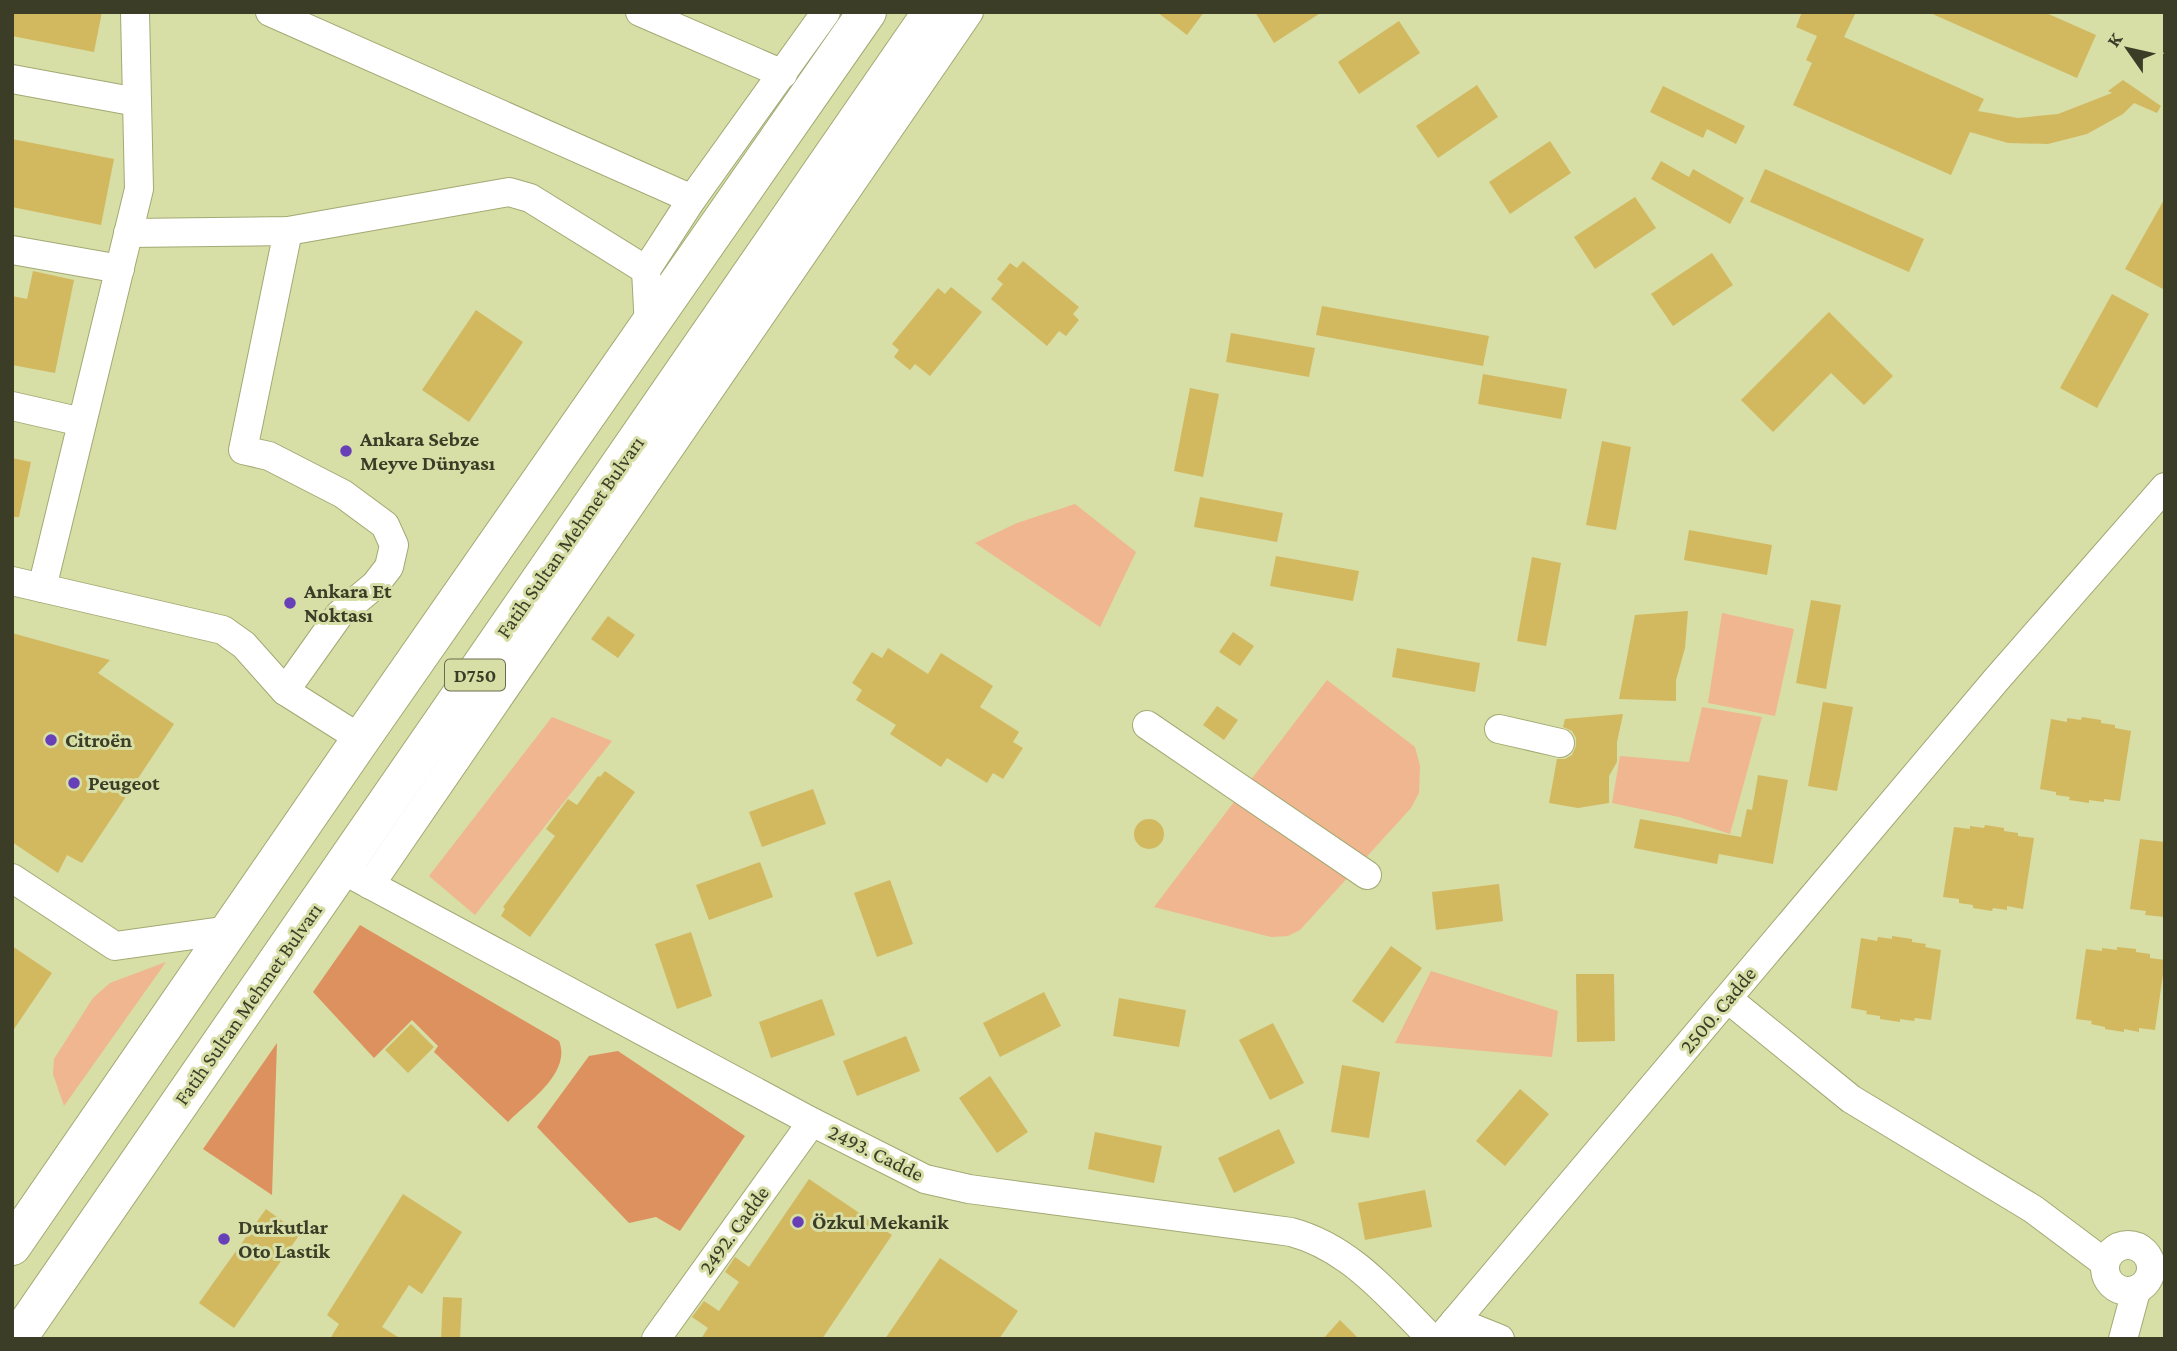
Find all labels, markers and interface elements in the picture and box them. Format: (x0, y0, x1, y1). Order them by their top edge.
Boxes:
north arrow (2093, 14, 2163, 84)
text: K (2102, 28, 2127, 51)
place label: Ankara Sebze Meyve Dünyası (359, 427, 495, 475)
street label: Fatih Sultan Mehmet Bulvarı (491, 431, 649, 643)
marker: Ankara Sebze Meyve Dünyası (338, 443, 354, 459)
place label: Ankara Et Noktası (303, 579, 392, 627)
marker: Ankara Et Noktası (282, 595, 298, 611)
road number: D750 (445, 660, 505, 690)
place label: Citroën (65, 728, 132, 752)
marker: Citroën (43, 732, 59, 748)
place label: Peugeot (88, 771, 160, 795)
marker: Peugeot (66, 775, 82, 791)
street label: Fatih Sultan Mehmet Bulvarı (169, 898, 327, 1110)
street label: 2500. Cadde (1675, 962, 1761, 1058)
street label: 2493. Cadde (825, 1120, 927, 1186)
street label: 2492. Cadde (694, 1181, 774, 1279)
place label: Özkul Mekanik (812, 1210, 949, 1234)
marker: Özkul Mekanik (790, 1214, 806, 1230)
place label: Durkutlar Oto Lastik (238, 1215, 331, 1263)
marker: Durkutlar Oto Lastik (216, 1231, 232, 1247)

